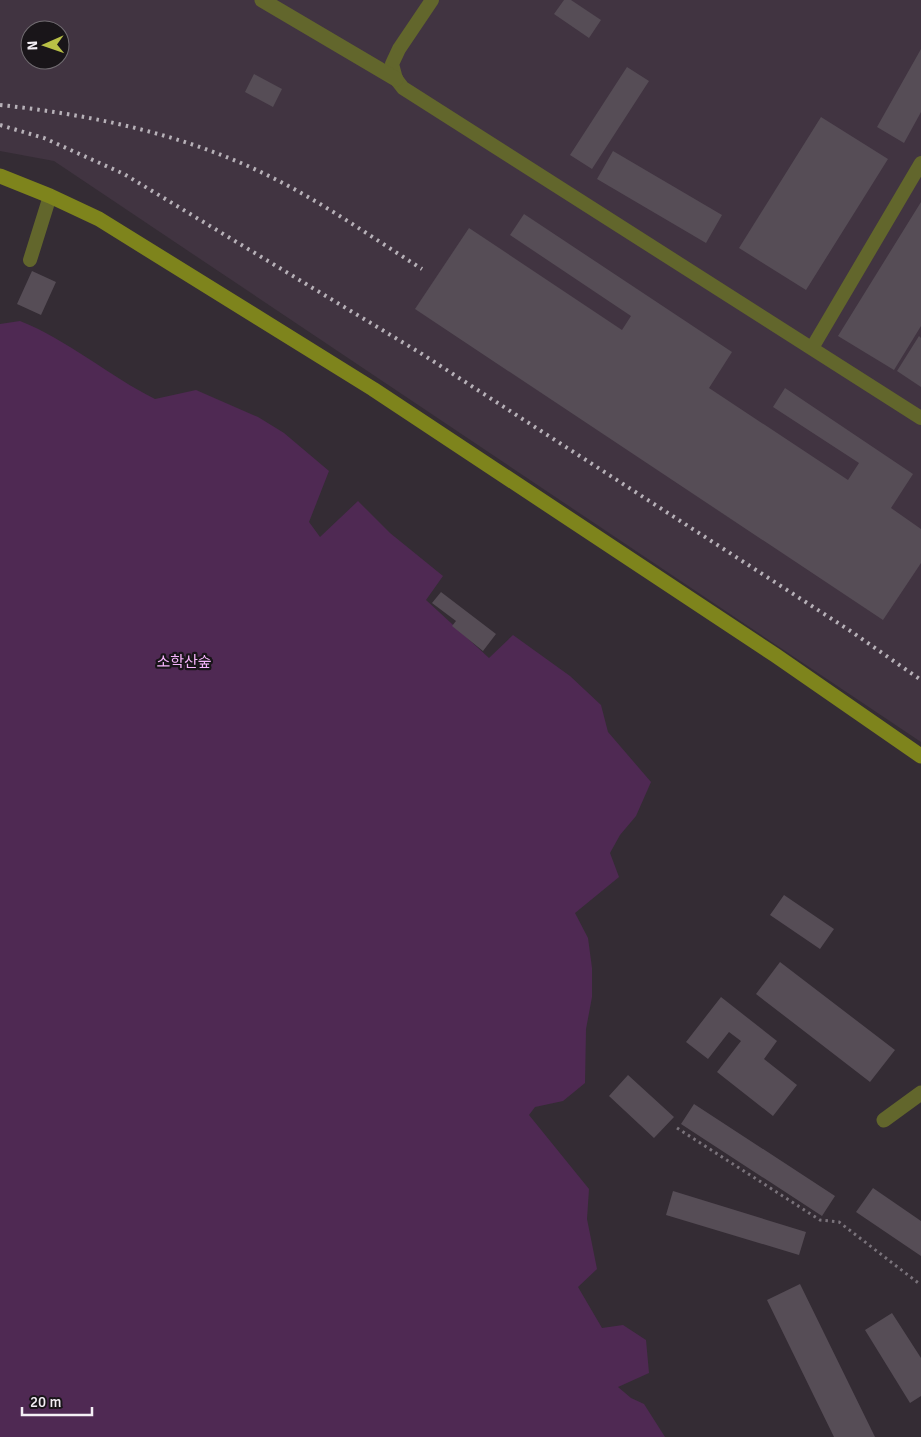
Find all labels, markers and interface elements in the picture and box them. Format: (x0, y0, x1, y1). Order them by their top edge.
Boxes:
north arrow (20, 20, 70, 70)
text: N (24, 40, 41, 51)
park label: 소학산숲 (156, 653, 212, 671)
scale bar (22, 1384, 92, 1416)
text: 20 m (30, 1393, 61, 1411)

